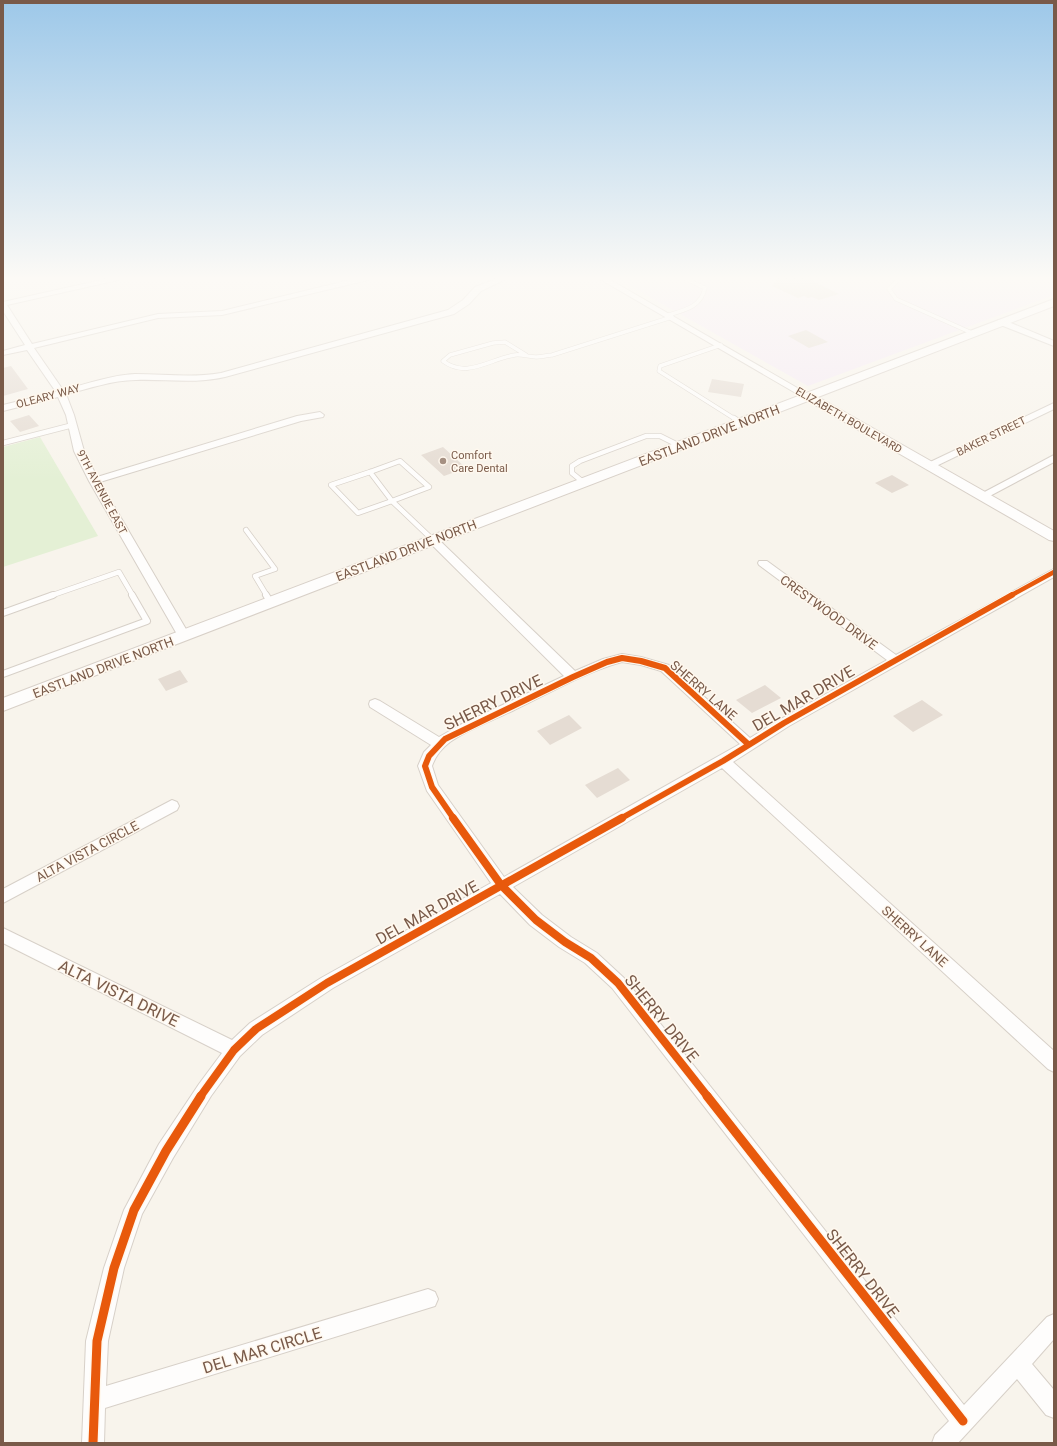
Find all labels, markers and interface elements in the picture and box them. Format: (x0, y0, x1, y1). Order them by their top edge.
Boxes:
street label: OLEARY WAY (15, 382, 82, 411)
street label: ELIZABETH BOULEVARD (793, 385, 904, 456)
street label: EASTLAND DRIVE NORTH (637, 402, 782, 469)
street label: BAKER STREET (954, 414, 1028, 459)
street label: 9TH AVENUE EAST (74, 448, 130, 537)
place label: Comfort Care Dental (451, 449, 508, 475)
marker: Comfort Care Dental (438, 456, 448, 466)
street label: EASTLAND DRIVE NORTH (334, 517, 479, 584)
street label: CRESTWOOD DRIVE (777, 572, 880, 653)
street label: EASTLAND DRIVE NORTH (31, 634, 176, 701)
street label: SHERRY LANE (667, 657, 740, 723)
street label: DEL MAR DRIVE (749, 662, 858, 735)
street label: SHERRY DRIVE (441, 670, 545, 734)
street label: ALTA VISTA CIRCLE (33, 818, 141, 885)
street label: DEL MAR DRIVE (373, 876, 482, 949)
street label: SHERRY LANE (879, 903, 951, 970)
street label: ALTA VISTA DRIVE (55, 956, 182, 1031)
street label: SHERRY DRIVE (621, 971, 703, 1066)
street label: SHERRY DRIVE (822, 1225, 903, 1321)
street label: DEL MAR CIRCLE (200, 1323, 324, 1378)

